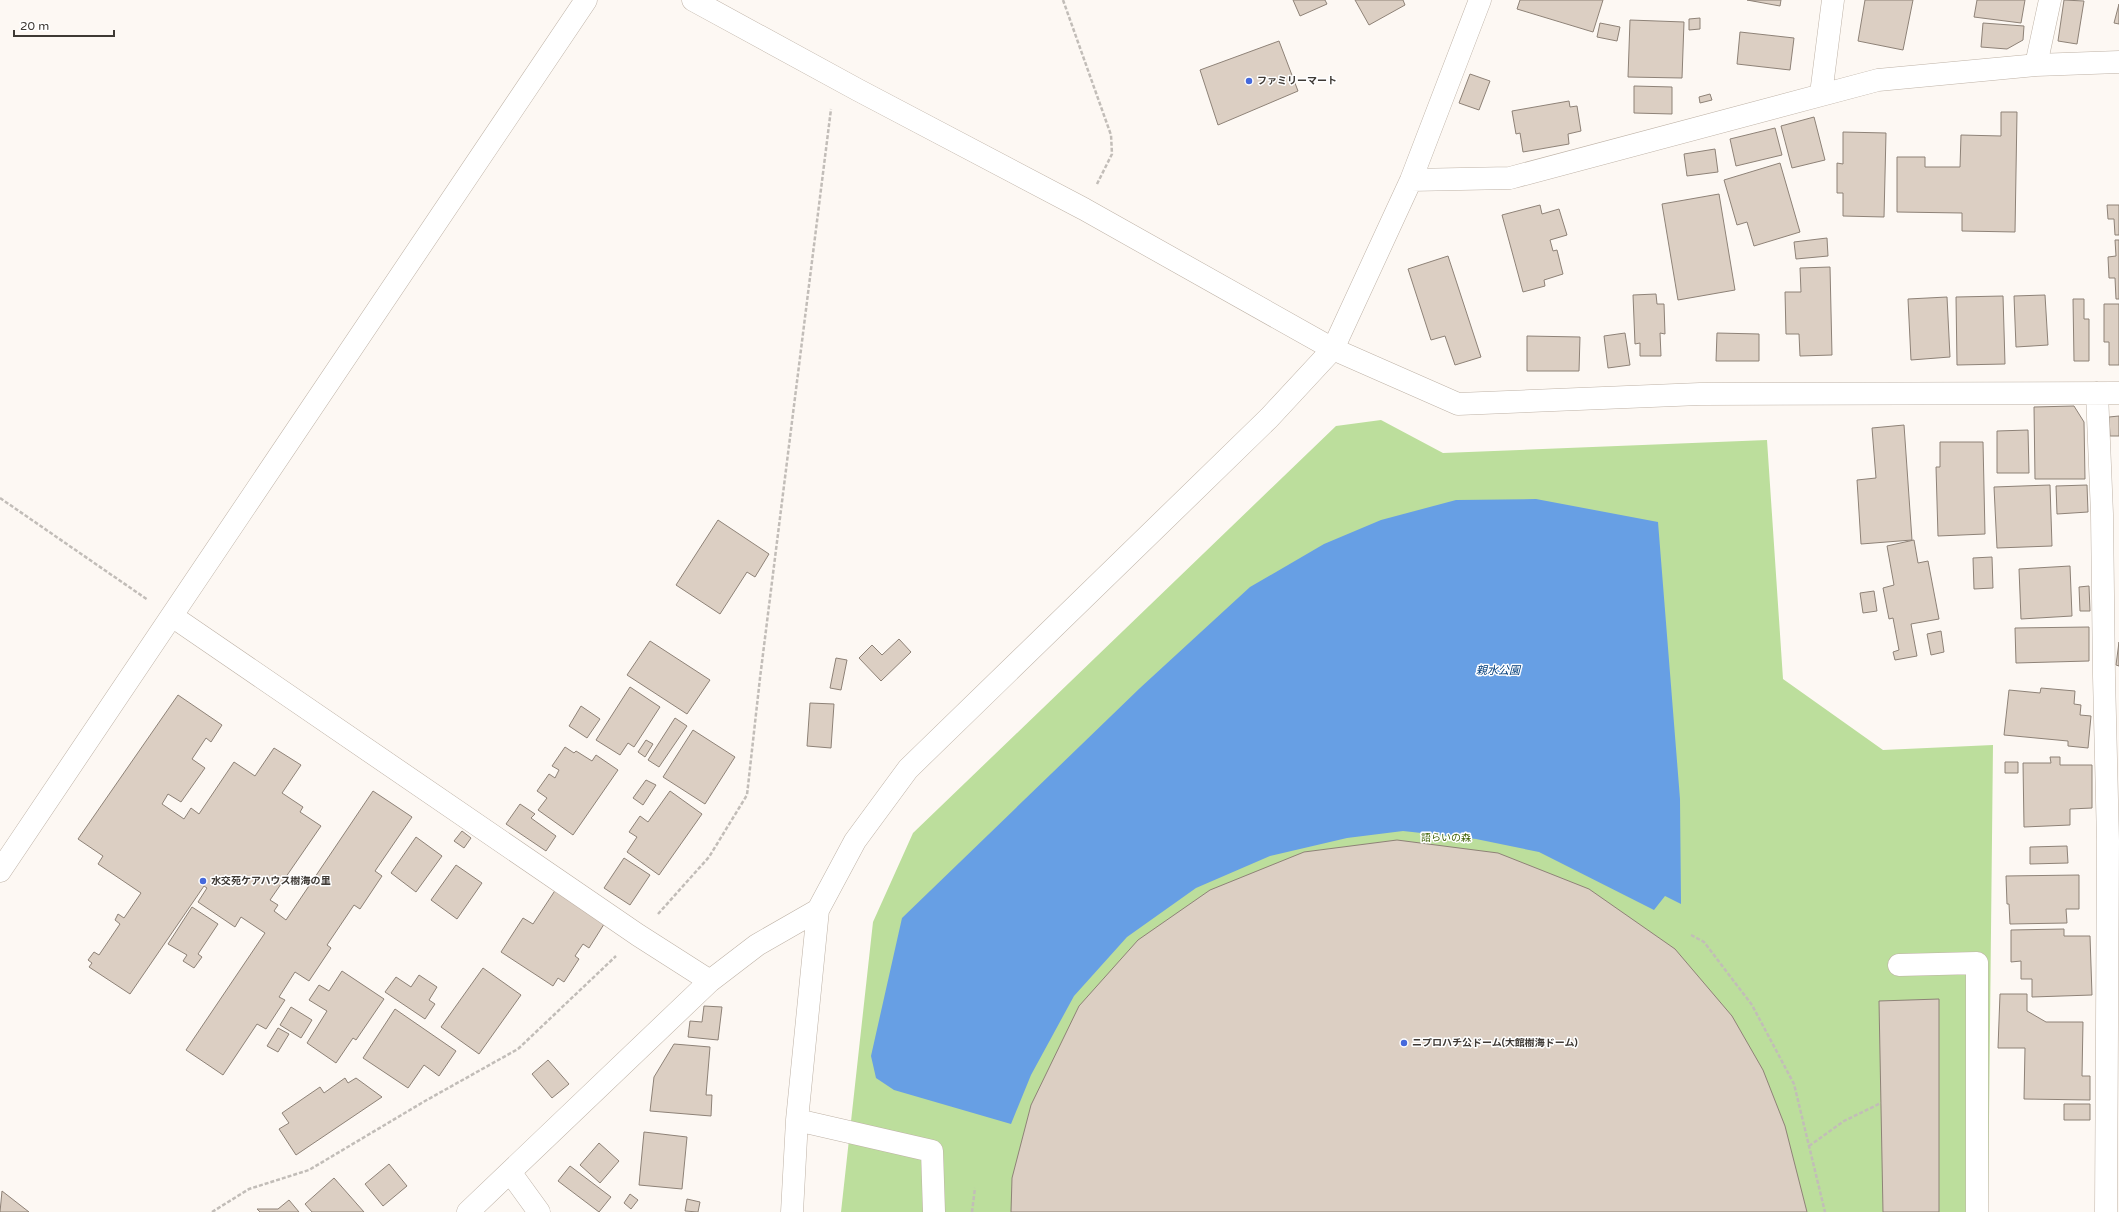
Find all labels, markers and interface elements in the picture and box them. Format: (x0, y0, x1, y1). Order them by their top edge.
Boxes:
scale bar (14, 12, 114, 38)
text: 20 m (20, 19, 49, 33)
place label: ファミリーマート (1257, 75, 1337, 87)
marker: ファミリーマート (1244, 76, 1254, 86)
water label: 親水公園 (1476, 664, 1522, 677)
park label: 語らいの森 (1421, 832, 1471, 844)
place label: 水交苑ケアハウス樹海の里 (211, 875, 331, 887)
marker: 水交苑ケアハウス樹海の里 (198, 876, 208, 886)
place label: ニプロハチ公ドーム(大館樹海ドーム) (1412, 1037, 1578, 1049)
marker: ニプロハチ公ドーム(大館樹海ドーム) (1399, 1038, 1409, 1048)

